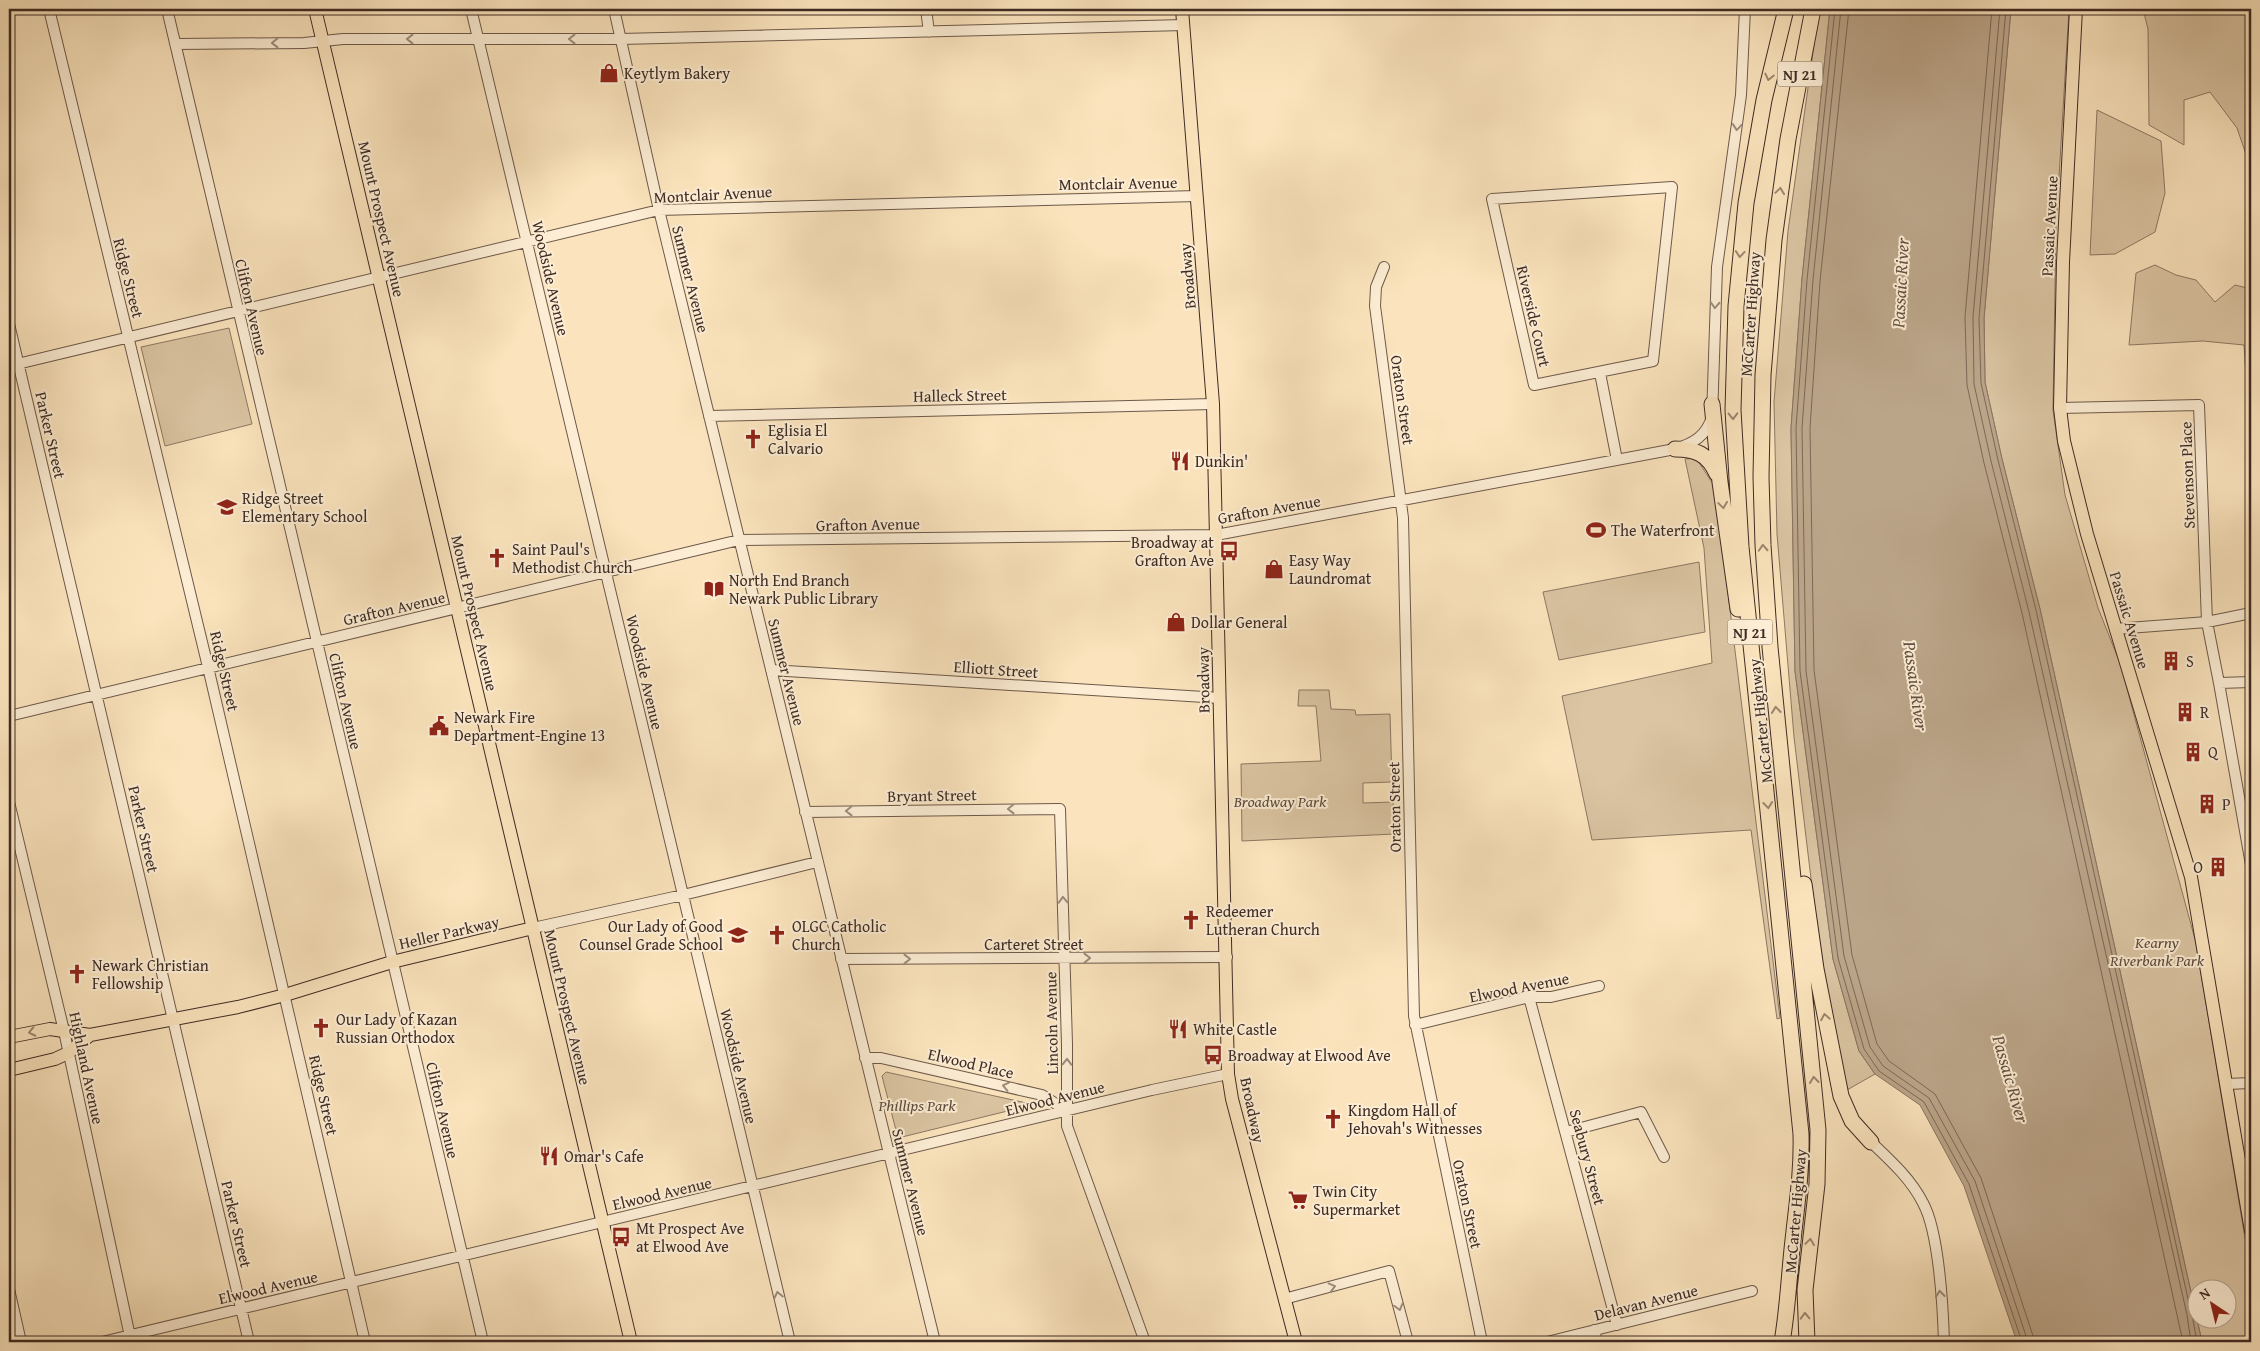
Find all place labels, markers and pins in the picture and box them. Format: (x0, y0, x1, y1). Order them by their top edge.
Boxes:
place label: Keytlym Bakery (624, 61, 730, 85)
shop icon: Keytlym Bakery (598, 62, 620, 84)
place label: Eglisia El Calvario (768, 418, 828, 460)
church icon: Eglisia El Calvario (742, 428, 764, 450)
place label: Dunkin' (1195, 449, 1248, 473)
restaurant icon: Dunkin' (1169, 450, 1191, 472)
place label: Ridge Street Elementary School (242, 486, 368, 528)
school or university icon: Ridge Street Elementary School (216, 496, 238, 518)
place label: The Waterfront (1611, 518, 1715, 542)
sports icon: The Waterfront (1585, 519, 1607, 541)
place label: Broadway at Grafton Ave (1131, 530, 1214, 572)
place label: Saint Paul's Methodist Church (512, 537, 633, 579)
bus stop icon: Broadway at Grafton Ave (1218, 540, 1240, 562)
church icon: Saint Paul's Methodist Church (486, 547, 508, 569)
place label: Easy Way Laundromat (1289, 548, 1372, 590)
shop icon: Easy Way Laundromat (1263, 558, 1285, 580)
place label: North End Branch Newark Public Library (729, 568, 878, 610)
library icon: North End Branch Newark Public Library (703, 578, 725, 600)
place label: Dollar General (1191, 610, 1288, 634)
shop icon: Dollar General (1165, 611, 1187, 633)
place label: S (2186, 649, 2194, 673)
building icon: S (2160, 650, 2182, 672)
place label: R (2200, 700, 2210, 724)
building icon: R (2174, 701, 2196, 723)
place label: Newark Fire Department-Engine 13 (454, 705, 605, 747)
public building icon: Newark Fire Department-Engine 13 (428, 715, 450, 737)
place label: Q (2208, 740, 2219, 764)
building icon: Q (2182, 741, 2204, 763)
place label: P (2222, 792, 2231, 816)
building icon: P (2196, 793, 2218, 815)
place label: O (2193, 855, 2203, 879)
building icon: O (2207, 856, 2229, 878)
place label: Redeemer Lutheran Church (1206, 899, 1320, 941)
church icon: Redeemer Lutheran Church (1180, 909, 1202, 931)
place label: Our Lady of Good Counsel Grade School (579, 914, 724, 956)
place label: OLGC Catholic Church (792, 914, 886, 956)
school or university icon: Our Lady of Good Counsel Grade School (727, 924, 749, 946)
church icon: OLGC Catholic Church (766, 924, 788, 946)
place label: Newark Christian Fellowship (92, 953, 209, 995)
church icon: Newark Christian Fellowship (66, 963, 88, 985)
place label: Our Lady of Kazan Russian Orthodox (336, 1007, 457, 1049)
church icon: Our Lady of Kazan Russian Orthodox (310, 1017, 332, 1039)
place label: White Castle (1193, 1017, 1277, 1041)
restaurant icon: White Castle (1167, 1018, 1189, 1040)
place label: Broadway at Elwood Ave (1228, 1043, 1391, 1067)
bus stop icon: Broadway at Elwood Ave (1202, 1044, 1224, 1066)
place label: Kingdom Hall of Jehovah's Witnesses (1346, 1098, 1482, 1140)
church icon: Kingdom Hall of Jehovah's Witnesses (1322, 1108, 1344, 1130)
place label: Omar's Cafe (564, 1144, 644, 1168)
restaurant icon: Omar's Cafe (538, 1145, 560, 1167)
place label: Twin City Supermarket (1313, 1179, 1401, 1221)
supermarket icon: Twin City Supermarket (1287, 1189, 1309, 1211)
place label: Mt Prospect Ave at Elwood Ave (636, 1216, 744, 1258)
bus stop icon: Mt Prospect Ave at Elwood Ave (610, 1226, 632, 1248)

